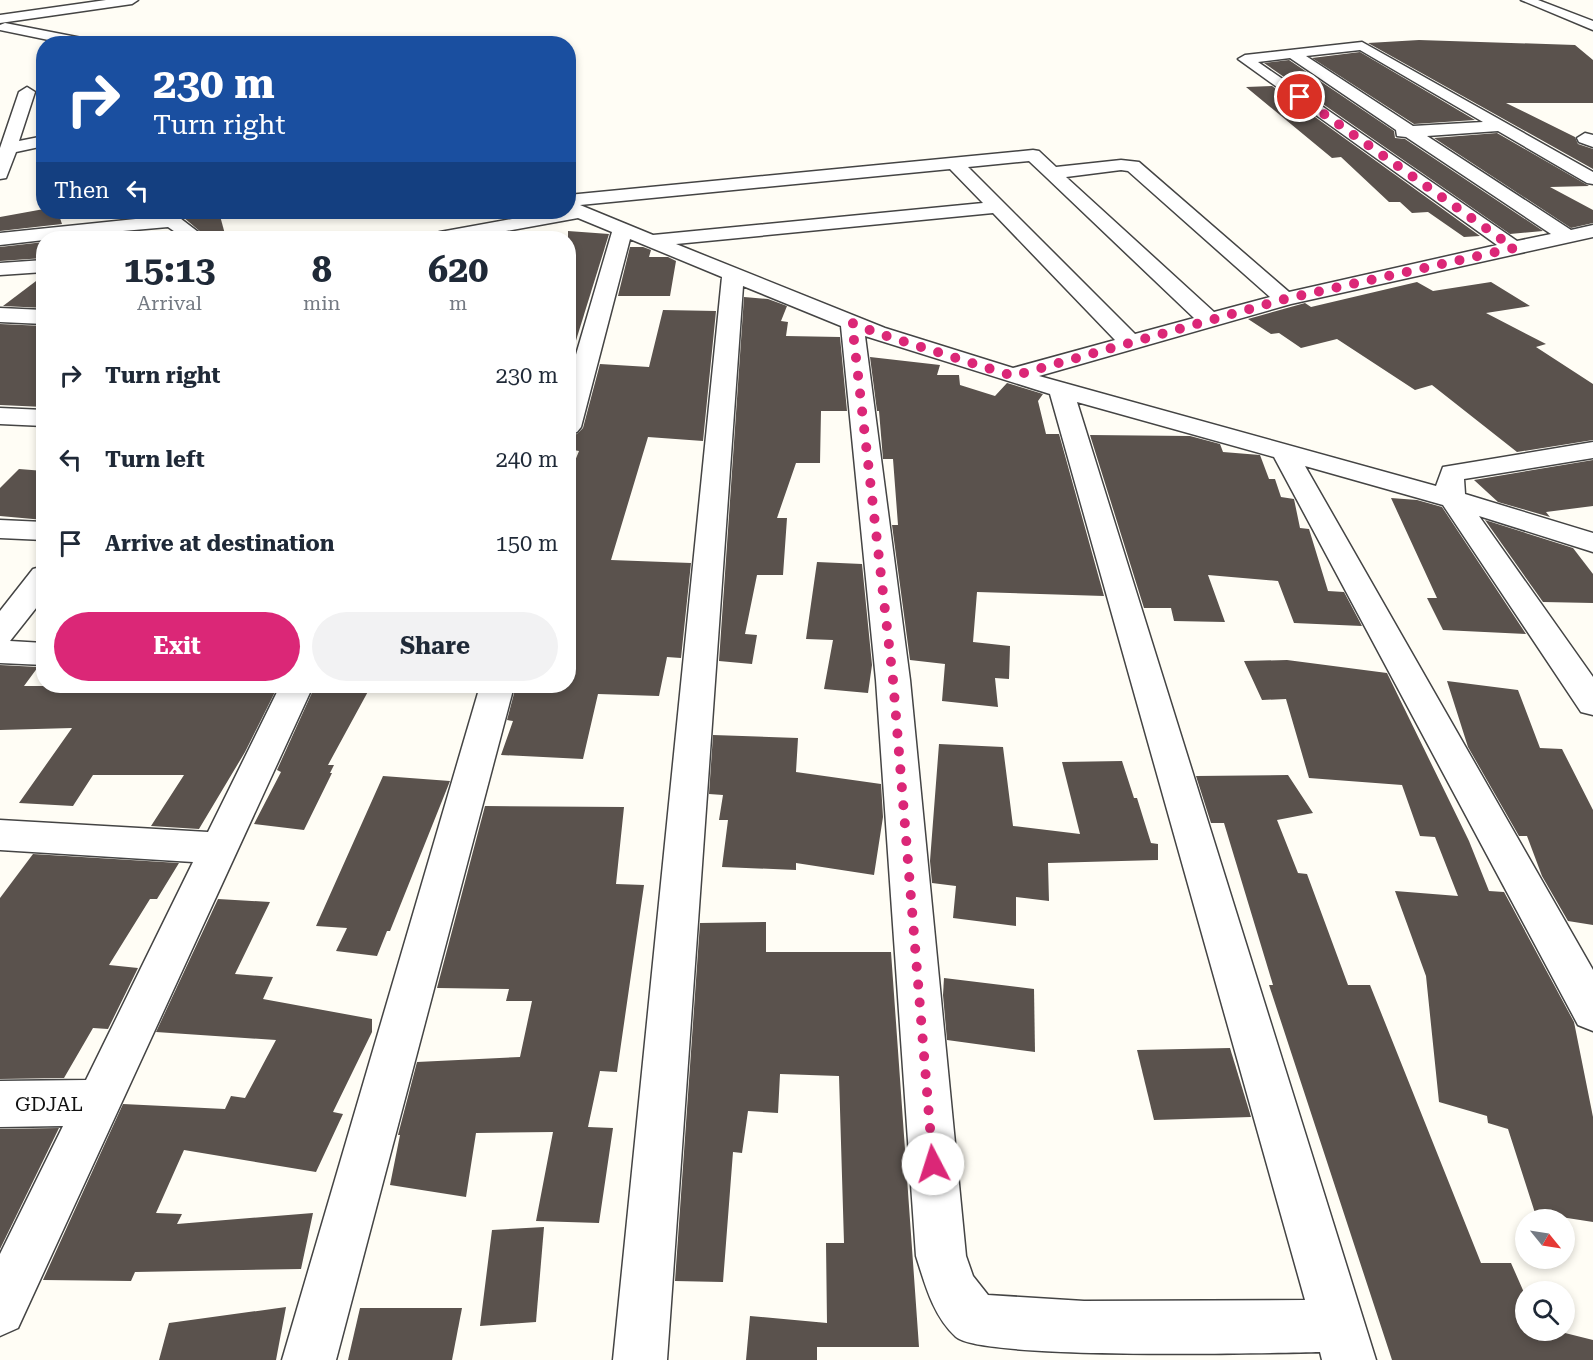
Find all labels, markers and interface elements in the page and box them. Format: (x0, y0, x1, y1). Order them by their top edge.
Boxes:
text: 230 m (153, 59, 275, 108)
icon: right (54, 60, 132, 138)
pin (1274, 71, 1325, 122)
icon: arrive (1283, 80, 1316, 113)
text: Turn right (153, 109, 286, 141)
icon: left (121, 174, 154, 207)
text: Then (54, 178, 109, 203)
text: 15:13 (124, 249, 215, 291)
text: 8 (312, 249, 332, 291)
text: 620 (428, 249, 488, 291)
text: Arrival (137, 291, 202, 315)
text: min (303, 291, 340, 315)
text: m (449, 291, 467, 315)
icon: right (54, 359, 87, 392)
text: Turn right (105, 363, 220, 388)
text: 230 m (495, 363, 558, 388)
icon: left (54, 443, 87, 476)
text: Turn left (105, 447, 205, 472)
text: 240 m (495, 447, 558, 472)
icon: arrive (54, 527, 87, 560)
text: Arrive at destination (105, 531, 334, 556)
text: 150 m (495, 531, 558, 556)
button: Exit (54, 612, 300, 681)
button: Share (312, 612, 558, 681)
street label: GDJAL (15, 1092, 83, 1116)
position arrow (901, 1132, 965, 1196)
north arrow (1515, 1209, 1575, 1269)
map controls (1515, 1209, 1575, 1341)
button: search (1515, 1281, 1575, 1341)

